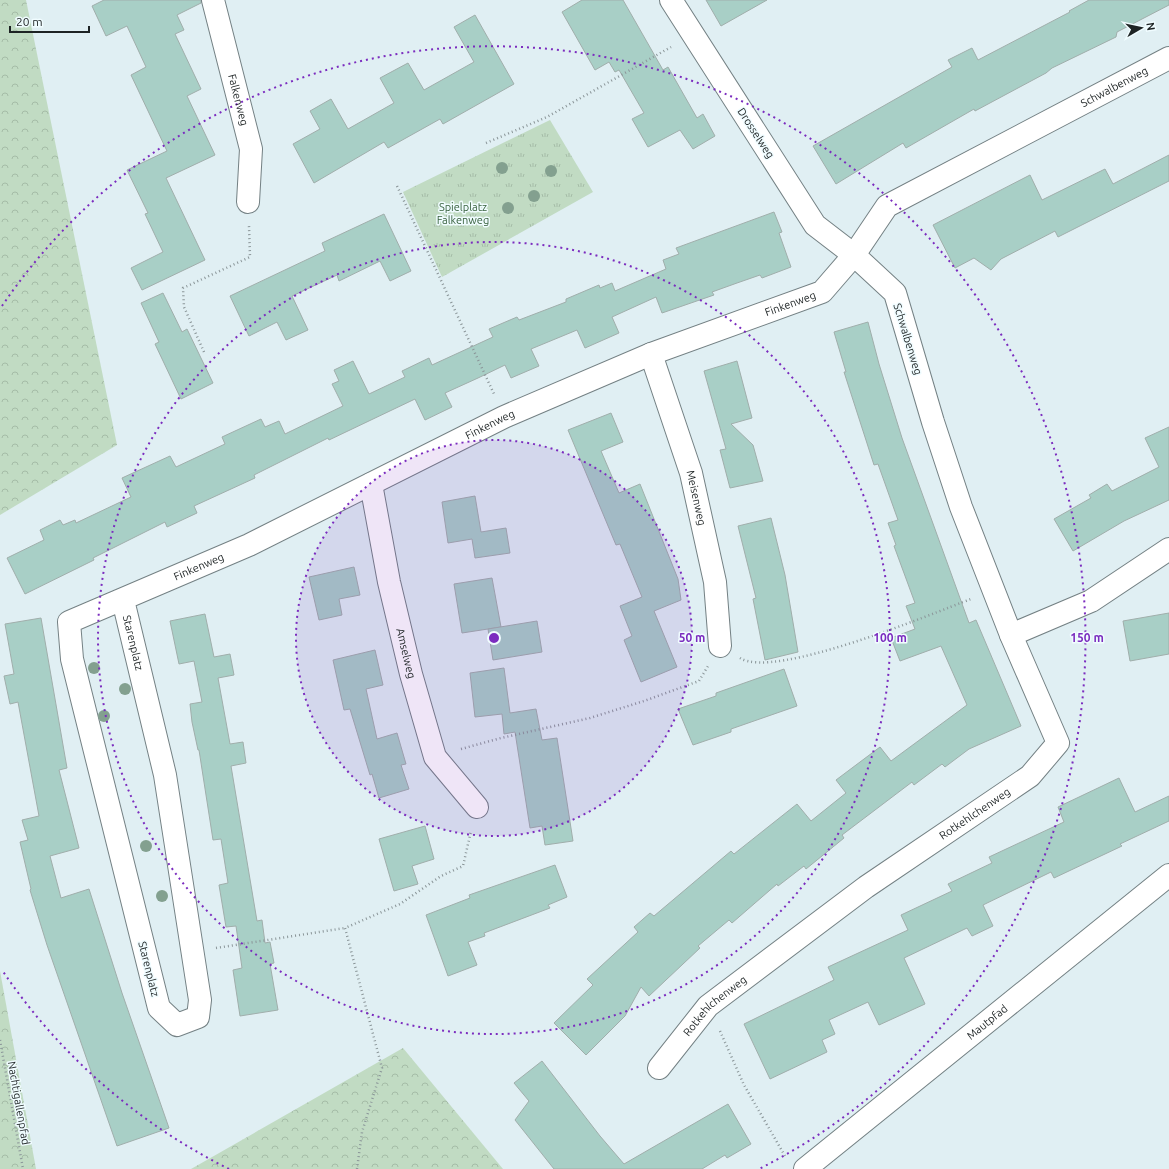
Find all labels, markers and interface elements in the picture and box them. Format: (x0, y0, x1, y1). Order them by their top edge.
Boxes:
scale bar (10, 8, 89, 34)
north arrow (1121, 8, 1161, 48)
text: 20 m (16, 15, 43, 28)
text: N (1144, 21, 1157, 31)
street label: Schwalbenweg (1079, 64, 1150, 109)
street label: Falkenweg (226, 73, 251, 127)
street label: Drosselweg (735, 106, 777, 160)
park label: Spielplatz Falkenweg (437, 201, 489, 226)
street label: Finkenweg (763, 289, 817, 318)
street label: Schwalbenweg (891, 302, 925, 376)
street label: Finkenweg (463, 407, 516, 441)
street label: Meisenweg (685, 469, 708, 527)
street label: Finkenweg (172, 550, 226, 583)
street label: Starenplatz (121, 614, 146, 672)
street label: Amselweg (394, 627, 418, 680)
centre of rings (487, 631, 501, 645)
text: 50 m (679, 631, 705, 644)
text: 100 m (873, 631, 907, 644)
text: 150 m (1070, 631, 1104, 644)
street label: Rotkehlchenweg (937, 785, 1012, 842)
street label: Starenplatz (136, 940, 162, 998)
street label: Rotkehlchenweg (681, 973, 749, 1038)
street label: Mautpfad (964, 1002, 1010, 1042)
street label: Nachtigallenpfad (6, 1060, 32, 1146)

